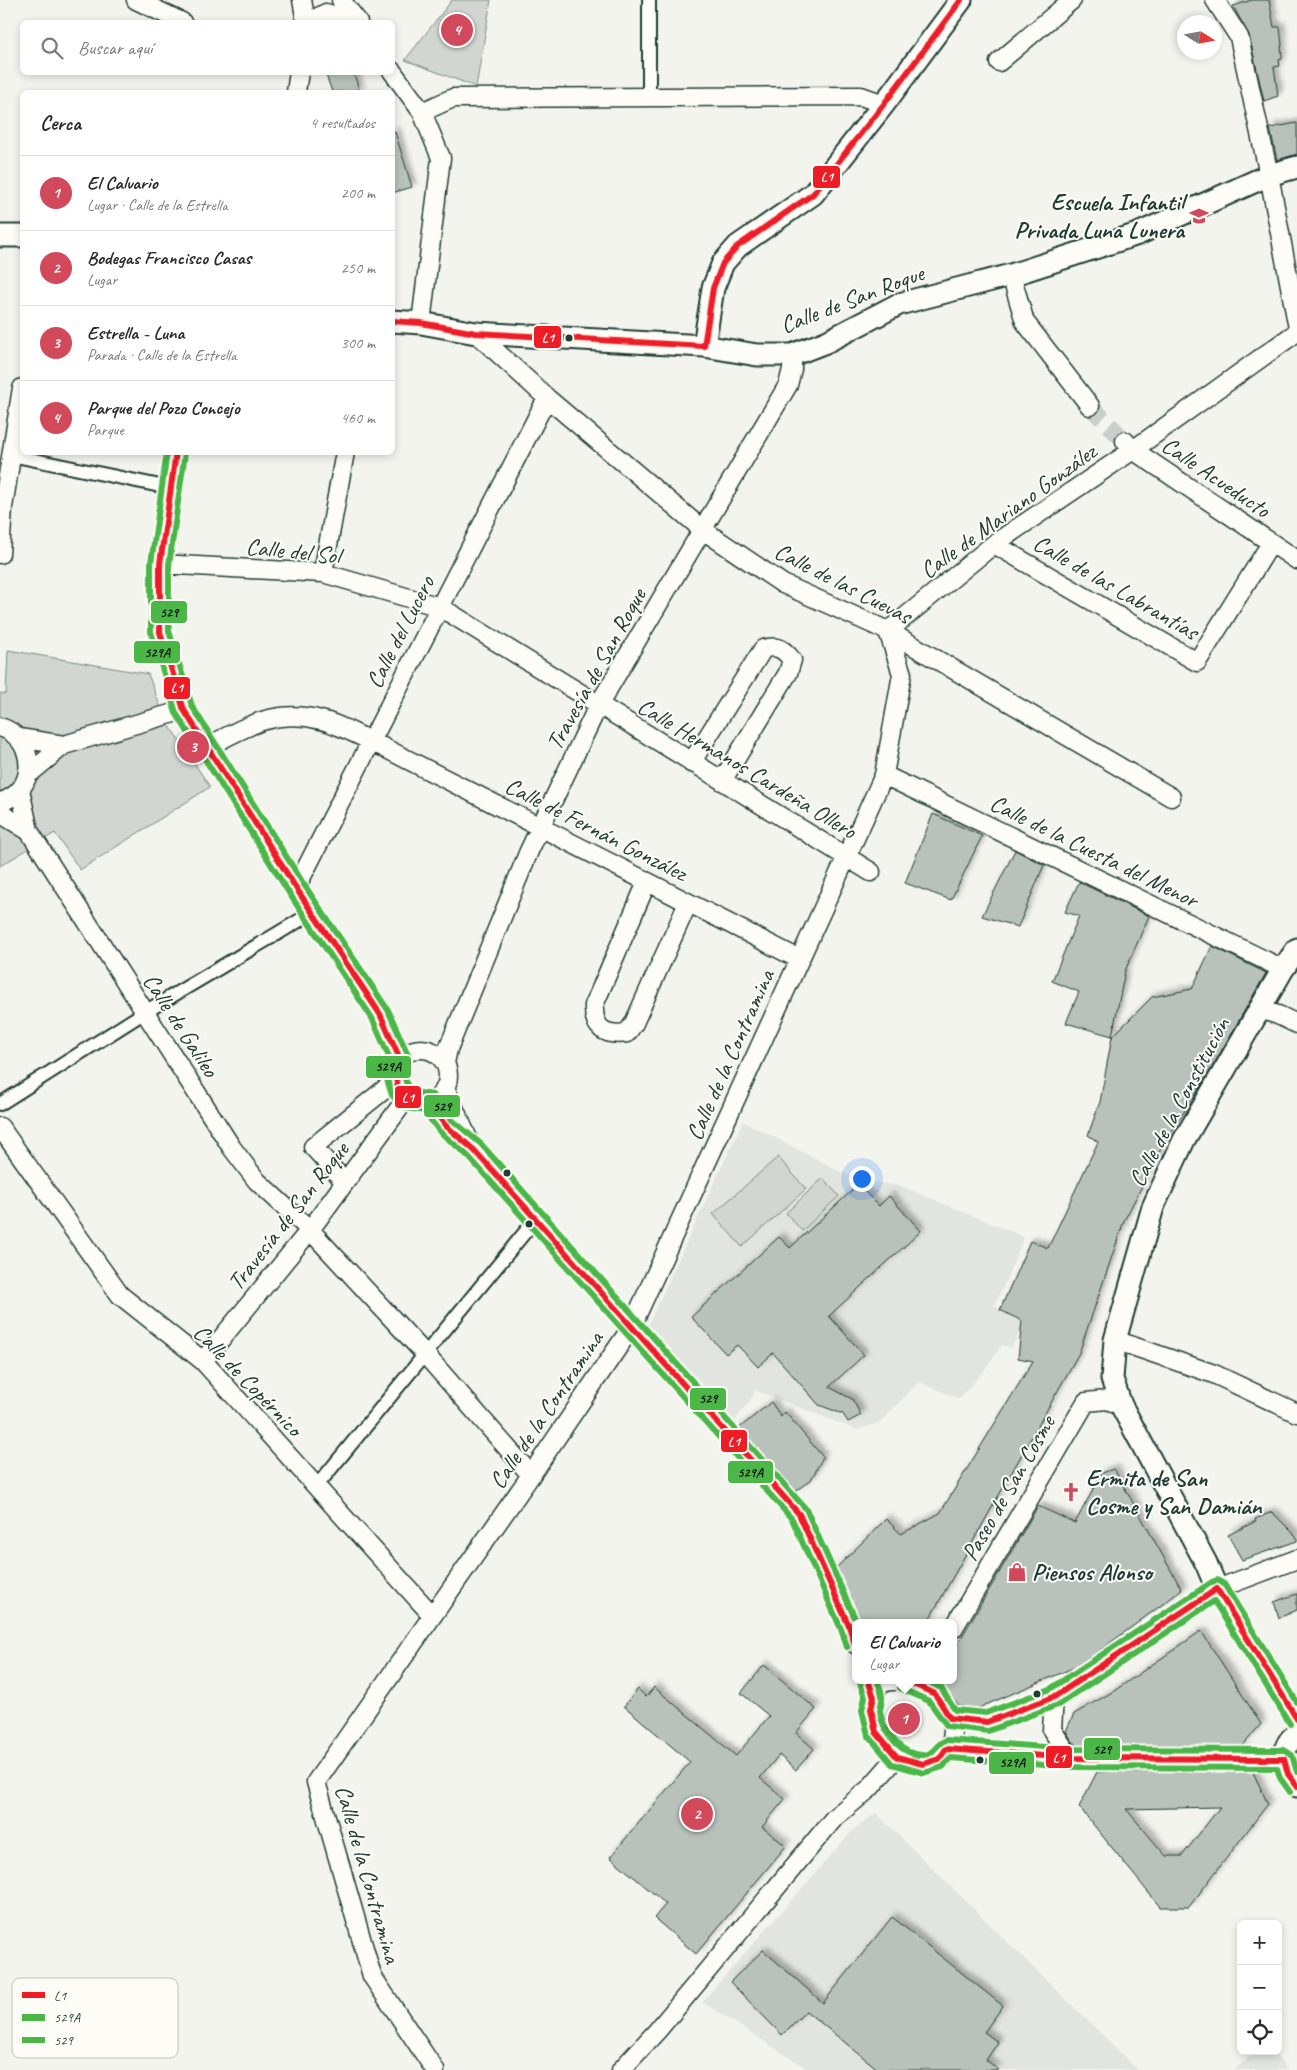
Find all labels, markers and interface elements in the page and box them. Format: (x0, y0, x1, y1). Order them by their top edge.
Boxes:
pin: 4 (441, 11, 473, 49)
north arrow (1177, 15, 1222, 60)
search box (20, 20, 395, 75)
icon: search (38, 34, 66, 62)
text: Buscar aquí (78, 36, 152, 60)
text: Cerca (40, 110, 81, 136)
text: 4 resultados (310, 113, 375, 133)
line badge: L1 (812, 165, 841, 189)
text: L1 (821, 168, 835, 185)
text: El Calvario (87, 171, 158, 195)
text: 1 (52, 183, 60, 203)
text: 200 m (341, 183, 375, 203)
place label: Escuela Infantil Privada Luna Lunera (1015, 187, 1189, 245)
text: Lugar · Calle de la Estrella (87, 195, 228, 215)
school or university icon: Escuela Infantil Privada Luna Lunera (1188, 205, 1210, 227)
text: Bodegas Francisco Casas (87, 246, 251, 270)
street label: Calle de San Roque (776, 257, 930, 340)
text: 2 (52, 258, 60, 278)
text: 250 m (341, 258, 375, 278)
text: Lugar (87, 270, 117, 290)
text: Estrella - Luna (87, 321, 184, 345)
line badge: L1 (533, 325, 562, 349)
text: L1 (542, 329, 556, 346)
text: 3 (52, 333, 60, 353)
text: 300 m (341, 333, 375, 353)
unlabelled marker (564, 333, 574, 343)
text: Parada · Calle de la Estrella (87, 345, 237, 365)
text: Parque del Pozo Concejo (87, 396, 240, 420)
text: 4 (52, 408, 60, 428)
text: 460 m (341, 408, 375, 428)
text: Parque (87, 420, 124, 440)
street label: Calle Acueducto (1156, 430, 1277, 525)
street label: Calle de Mariano González (914, 435, 1104, 585)
street label: Calle de las Labrantías (1028, 528, 1206, 648)
street label: Calle del Sol (244, 531, 346, 571)
street label: Calle de las Cuevas (769, 536, 919, 632)
street label: Calle del Lucero (359, 569, 442, 693)
street label: Travesía de San Roque (539, 581, 654, 755)
line badge: 529 (150, 600, 188, 624)
text: 529 (160, 604, 180, 621)
line badge: 529A (133, 640, 181, 664)
text: 529A (144, 644, 171, 661)
line badge: L1 (163, 676, 191, 700)
text: L1 (171, 679, 185, 696)
street label: Calle Hermanos Cardeña Ollero (632, 691, 863, 846)
pin: 3 (177, 728, 209, 766)
street label: Calle de Fernán González (500, 770, 694, 889)
street label: Calle de la Cuesta del Menor (985, 788, 1205, 915)
street label: Calle de la Contramina (679, 964, 782, 1145)
street label: Calle de Galileo (136, 968, 226, 1084)
street label: Calle de la Constitución (1122, 1011, 1237, 1192)
line badge: 529A (365, 1055, 412, 1079)
text: 529A (375, 1058, 402, 1075)
line badge: L1 (394, 1085, 422, 1109)
text: L1 (402, 1089, 416, 1106)
line badge: 529 (423, 1094, 461, 1118)
text: 529 (433, 1098, 453, 1115)
street label: Travesía de San Roque (221, 1134, 357, 1296)
your location (849, 1166, 875, 1192)
unlabelled marker (502, 1168, 512, 1178)
unlabelled marker (524, 1219, 534, 1229)
street label: Calle de Copérnico (187, 1318, 311, 1444)
street label: Calle de la Contramina (482, 1324, 611, 1494)
line badge: 529 (689, 1387, 727, 1411)
text: 529 (699, 1390, 719, 1407)
street label: Paseo de San Cosme (954, 1408, 1063, 1566)
line badge: L1 (720, 1429, 748, 1453)
text: L1 (728, 1433, 742, 1450)
line badge: 529A (727, 1460, 774, 1484)
place label: Ermita de San Cosme y San Damián (1086, 1463, 1262, 1521)
text: 529A (737, 1464, 764, 1481)
church icon: Ermita de San Cosme y San Damián (1060, 1481, 1082, 1503)
place label: Piensos Alonso (1032, 1557, 1154, 1587)
shop icon: Piensos Alonso (1006, 1561, 1028, 1583)
popup (852, 1619, 957, 1684)
text: El Calvario (869, 1630, 940, 1654)
text: Lugar (869, 1654, 899, 1674)
unlabelled marker (1032, 1689, 1042, 1699)
pin: 1 (888, 1700, 920, 1738)
line badge: 529 (1083, 1737, 1121, 1761)
text: 529 (1093, 1741, 1113, 1758)
line badge: L1 (1045, 1745, 1073, 1769)
text: L1 (1053, 1749, 1067, 1766)
line badge: 529A (988, 1751, 1035, 1775)
text: 529A (999, 1754, 1026, 1771)
unlabelled marker (975, 1755, 985, 1765)
street label: Calle de la Contramina (328, 1782, 408, 1968)
pin: 2 (681, 1795, 713, 1833)
map controls (1237, 1920, 1282, 2055)
button: + (1237, 1920, 1282, 1965)
button: − (1237, 1965, 1282, 2010)
legend (12, 1978, 178, 2058)
text: L1 (54, 1987, 67, 2004)
text: 529A (54, 2009, 81, 2026)
button: locate (1237, 2010, 1282, 2055)
text: 529 (54, 2032, 75, 2049)

